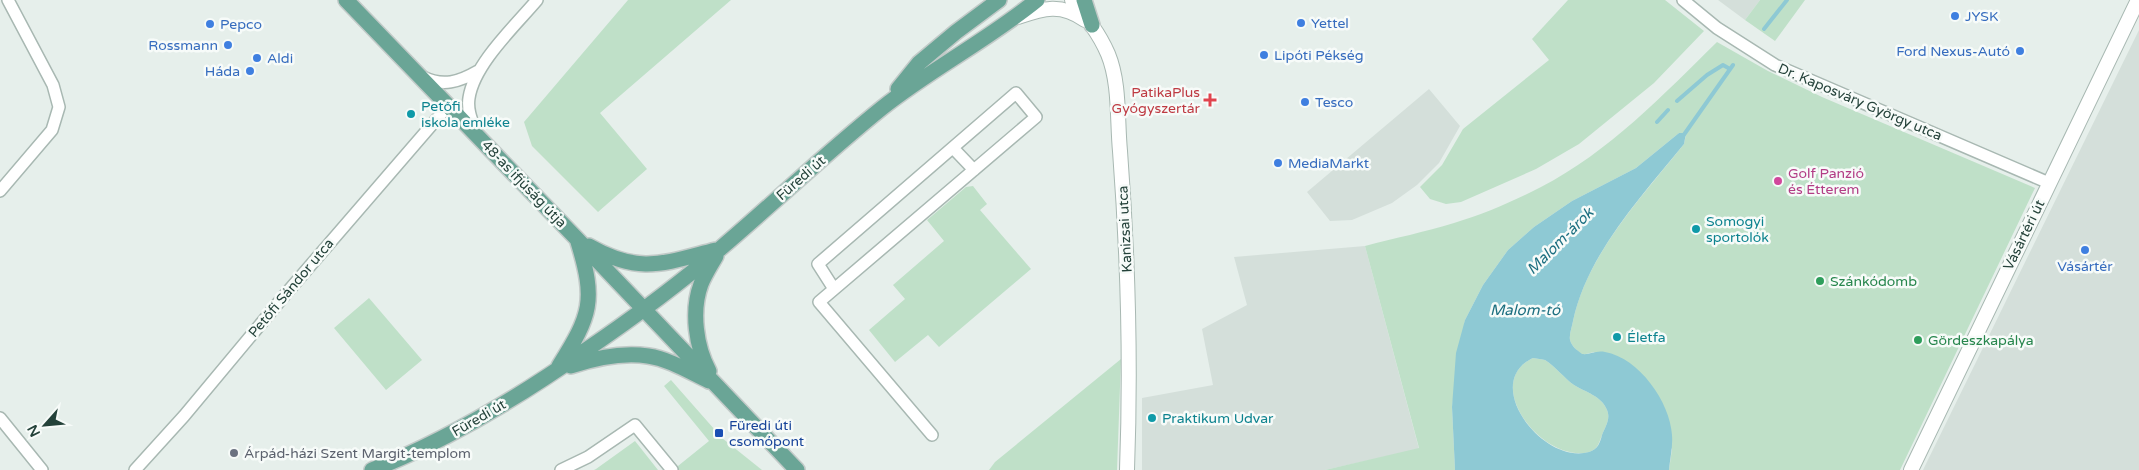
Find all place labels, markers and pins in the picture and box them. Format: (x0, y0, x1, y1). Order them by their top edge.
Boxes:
place label: JYSK (1965, 8, 1998, 25)
marker: JYSK (1949, 10, 1961, 22)
place label: Yettel (1311, 15, 1349, 32)
place label: Pepco (220, 16, 262, 33)
marker: Yettel (1295, 17, 1307, 29)
marker: Pepco (204, 18, 216, 30)
place label: Rossmann (148, 37, 218, 54)
marker: Rossmann (222, 39, 234, 51)
place label: Ford Nexus-Autó (1896, 43, 2010, 60)
marker: Ford Nexus-Autó (2014, 45, 2026, 57)
place label: Lipóti Pékség (1274, 47, 1364, 64)
marker: Lipóti Pékség (1258, 49, 1270, 61)
place label: Aldi (267, 50, 293, 67)
marker: Aldi (251, 52, 263, 64)
place label: Háda (205, 63, 240, 80)
marker: Háda (244, 65, 256, 77)
place label: PatikaPlus Gyógyszertár (1112, 84, 1201, 117)
marker: PatikaPlus Gyógyszertár (1204, 94, 1216, 106)
place label: Tesco (1315, 94, 1353, 111)
marker: Tesco (1299, 96, 1311, 108)
place label: Petőfi iskola emléke (421, 98, 510, 131)
marker: Petőfi iskola emléke (405, 108, 417, 120)
place label: MediaMarkt (1288, 155, 1370, 172)
marker: MediaMarkt (1272, 157, 1284, 169)
place label: Golf Panzió és Étterem (1788, 165, 1864, 198)
marker: Golf Panzió és Étterem (1772, 175, 1784, 187)
place label: Somogyi sportolók (1706, 213, 1769, 246)
marker: Somogyi sportolók (1690, 223, 1702, 235)
marker: Vásártér (2079, 244, 2091, 256)
place label: Vásártér (2057, 258, 2113, 275)
place label: Szánkódomb (1830, 273, 1917, 290)
marker: Szánkódomb (1814, 275, 1826, 287)
place label: Életfa (1627, 329, 1666, 346)
marker: Életfa (1611, 331, 1623, 343)
place label: Gördeszkapálya (1928, 332, 2034, 349)
marker: Gördeszkapálya (1912, 334, 1924, 346)
place label: Praktikum Udvar (1162, 410, 1274, 427)
marker: Praktikum Udvar (1146, 412, 1158, 424)
place label: Füredi úti csomópont (729, 417, 805, 450)
marker: Füredi úti csomópont (713, 427, 725, 439)
place label: Árpád-házi Szent Margit-templom (244, 445, 471, 462)
marker: Árpád-házi Szent Margit-templom (228, 447, 240, 459)

